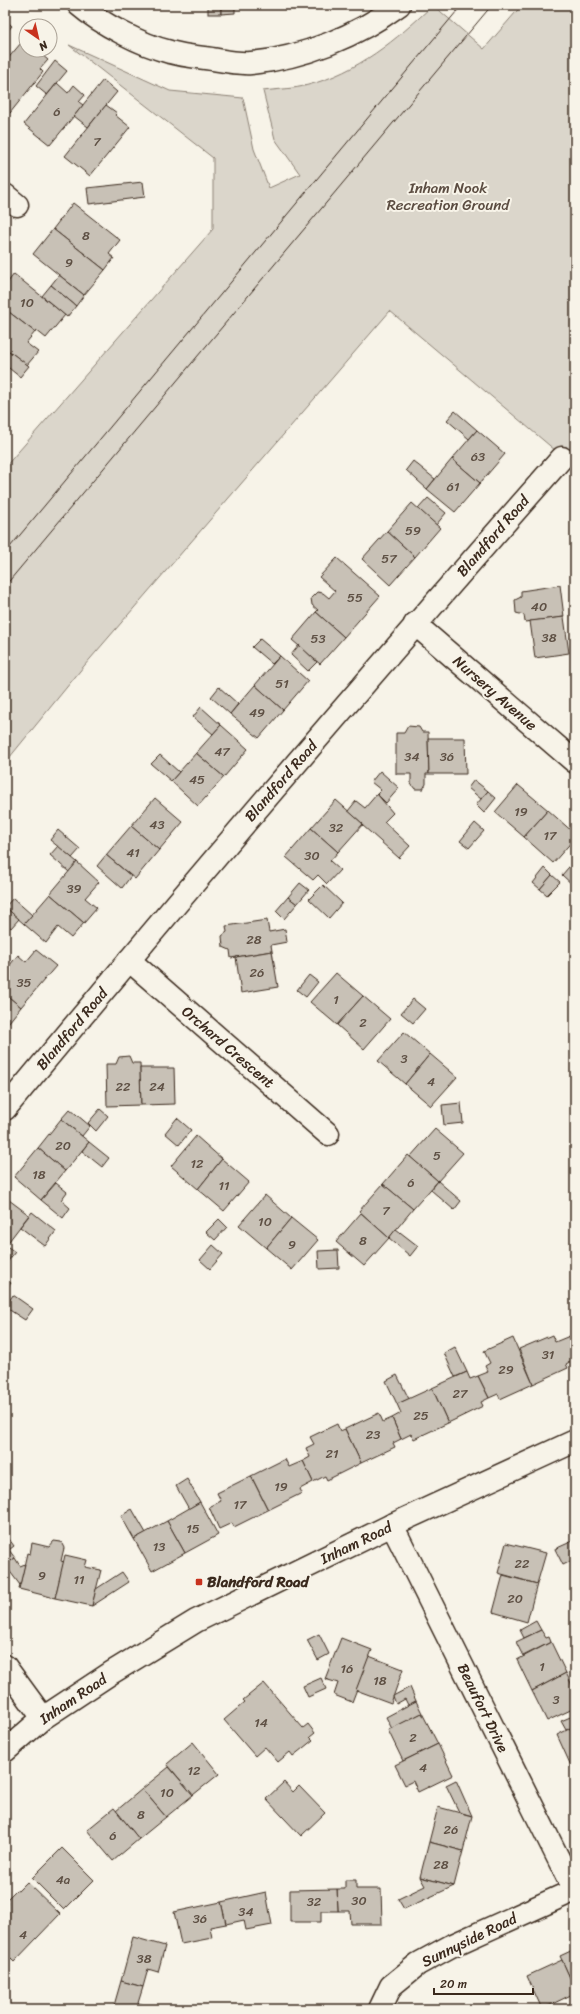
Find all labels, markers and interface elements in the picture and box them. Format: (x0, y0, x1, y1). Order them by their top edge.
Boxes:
north arrow (18, 18, 58, 58)
text: N (35, 35, 53, 56)
house number: 6 (53, 100, 61, 123)
house number: 7 (93, 130, 102, 153)
park label: Inham Nook Recreation Ground (387, 175, 510, 218)
house number: 8 (82, 224, 90, 247)
house number: 9 (65, 251, 73, 274)
house number: 10 (20, 291, 34, 314)
house number: 63 (471, 445, 485, 468)
house number: 61 (447, 475, 460, 498)
street label: Blandford Road (450, 488, 537, 583)
house number: 59 (405, 519, 421, 542)
house number: 57 (381, 547, 398, 570)
house number: 55 (347, 586, 363, 609)
house number: 40 (531, 595, 547, 618)
house number: 38 (542, 626, 557, 649)
house number: 53 (310, 627, 326, 650)
street label: Nursery Avenue (447, 649, 543, 737)
house number: 51 (275, 672, 289, 695)
house number: 49 (249, 701, 265, 724)
street label: Blandford Road (238, 733, 325, 828)
house number: 47 (214, 740, 231, 763)
house number: 34 (404, 745, 420, 768)
house number: 36 (440, 745, 454, 768)
house number: 45 (189, 768, 205, 791)
house number: 19 (514, 800, 528, 823)
house number: 43 (149, 813, 165, 836)
house number: 32 (329, 816, 344, 839)
house number: 17 (543, 824, 558, 847)
house number: 41 (126, 841, 140, 864)
house number: 30 (304, 844, 320, 867)
house number: 39 (66, 877, 82, 900)
house number: 28 (246, 928, 262, 951)
house number: 26 (250, 961, 264, 984)
house number: 35 (16, 971, 32, 994)
street label: Blandford Road (29, 981, 115, 1076)
house number: 1 (333, 988, 339, 1011)
street label: Orchard Crescent (176, 999, 281, 1095)
house number: 2 (359, 1011, 367, 1034)
house number: 3 (400, 1047, 408, 1070)
house number: 4 (427, 1070, 435, 1093)
house number: 22 (115, 1075, 131, 1098)
house number: 24 (149, 1075, 165, 1098)
house number: 20 (55, 1134, 71, 1157)
house number: 5 (433, 1144, 441, 1167)
house number: 12 (190, 1152, 204, 1175)
house number: 18 (32, 1163, 46, 1186)
house number: 6 (407, 1171, 415, 1194)
house number: 11 (218, 1174, 230, 1197)
house number: 7 (382, 1199, 391, 1222)
house number: 10 (258, 1210, 272, 1233)
house number: 8 (359, 1229, 367, 1252)
house number: 9 (288, 1233, 296, 1256)
house number: 31 (542, 1343, 555, 1366)
house number: 29 (498, 1358, 514, 1381)
house number: 27 (453, 1382, 469, 1405)
house number: 25 (413, 1404, 429, 1427)
house number: 23 (366, 1423, 380, 1446)
house number: 21 (325, 1442, 339, 1465)
house number: 19 (274, 1475, 288, 1498)
house number: 17 (233, 1493, 248, 1516)
street label: Inham Road (315, 1514, 397, 1572)
house number: 15 (186, 1517, 200, 1540)
house number: 13 (153, 1535, 165, 1558)
house number: 22 (514, 1552, 530, 1575)
house number: 9 (38, 1564, 46, 1587)
house number: 11 (73, 1568, 85, 1591)
place label: Blandford Road (207, 1569, 311, 1595)
marker: Blandford Road (194, 1577, 204, 1587)
house number: 20 (507, 1587, 523, 1610)
house number: 1 (539, 1655, 545, 1678)
house number: 16 (341, 1657, 353, 1680)
street label: Beaufort Drive (450, 1659, 516, 1757)
street label: Inham Road (33, 1666, 113, 1732)
house number: 18 (373, 1669, 387, 1692)
house number: 3 (552, 1688, 560, 1711)
house number: 14 (254, 1711, 268, 1734)
house number: 2 (409, 1726, 417, 1749)
house number: 4 (419, 1756, 427, 1779)
house number: 12 (187, 1759, 201, 1782)
house number: 10 (160, 1781, 174, 1804)
house number: 8 (137, 1803, 145, 1826)
house number: 26 (444, 1818, 458, 1841)
house number: 6 (109, 1824, 117, 1847)
house number: 28 (433, 1853, 449, 1876)
house number: 4a (56, 1868, 71, 1891)
house number: 30 (351, 1889, 367, 1912)
house number: 32 (307, 1890, 322, 1913)
house number: 34 (238, 1900, 254, 1923)
street label: Sunnyside Road (417, 1905, 522, 1974)
house number: 36 (193, 1907, 207, 1930)
house number: 4 (19, 1923, 27, 1946)
house number: 38 (137, 1947, 152, 1970)
scale bar (434, 1970, 533, 1996)
text: 20 m (440, 1973, 467, 1995)

